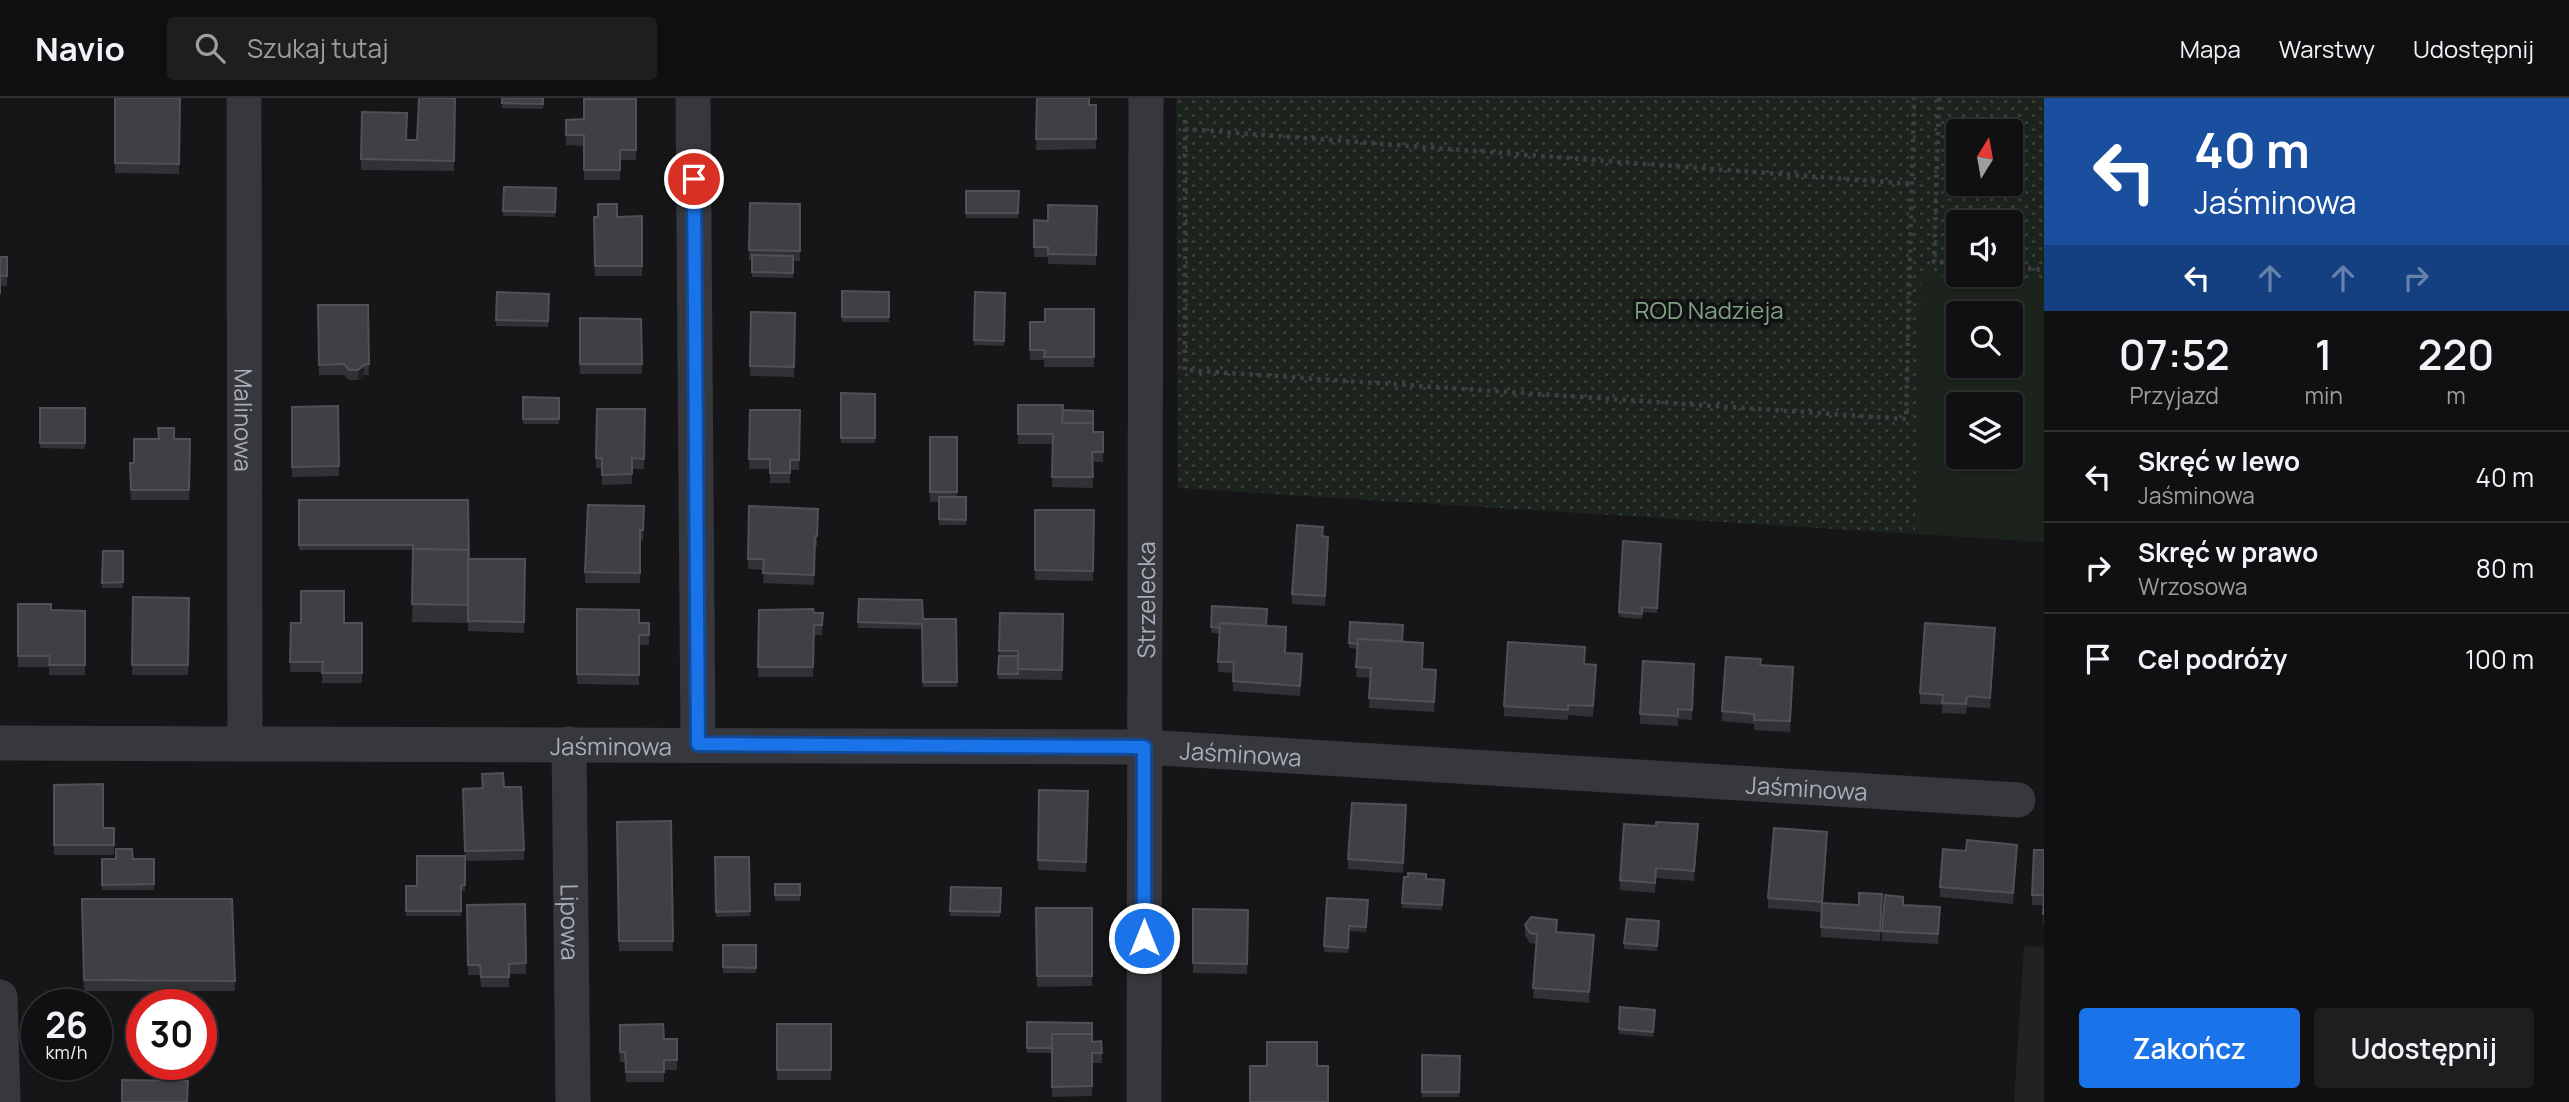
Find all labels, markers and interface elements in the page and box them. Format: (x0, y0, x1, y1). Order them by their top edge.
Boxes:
search box (167, 17, 657, 80)
text: Navio (35, 26, 125, 71)
icon: search (191, 29, 229, 67)
text: Szukaj tutaj (247, 30, 388, 66)
text: Mapa (2180, 32, 2241, 65)
text: Warstwy (2279, 32, 2375, 65)
text: Udostępnij (2413, 32, 2534, 65)
text: 40 m (2194, 116, 2310, 183)
north arrow (1946, 119, 2023, 196)
map controls (1946, 119, 2023, 469)
icon: left (2079, 126, 2170, 217)
pin (664, 149, 724, 209)
icon: arrive (675, 160, 713, 198)
text: Jaśminowa (2194, 180, 2357, 224)
button: sound (1946, 210, 2023, 287)
icon: left (2178, 259, 2216, 297)
icon: ahead (2251, 259, 2289, 297)
icon: ahead (2324, 259, 2362, 297)
icon: right (2397, 259, 2435, 297)
park label: ROD Nadzieja (1634, 293, 1784, 326)
button: search (1946, 301, 2023, 378)
text: 07:52 (2119, 325, 2230, 383)
text: 1 (2315, 325, 2333, 383)
text: 220 (2418, 325, 2494, 383)
street label: Malinowa (228, 368, 261, 472)
text: Przyjazd (2129, 379, 2219, 411)
text: min (2304, 379, 2343, 411)
text: m (2446, 379, 2466, 411)
button: layers (1946, 392, 2023, 469)
text: Skręć w lewo (2138, 443, 2300, 479)
icon: left (2079, 458, 2117, 496)
text: 40 m (2476, 459, 2534, 495)
text: Jaśminowa (2138, 479, 2255, 511)
text: Skręć w prawo (2138, 534, 2318, 570)
street label: Strzelecka (1128, 541, 1162, 659)
icon: right (2079, 549, 2117, 587)
text: 80 m (2476, 550, 2534, 586)
text: Wrzosowa (2138, 570, 2248, 602)
icon: arrive (2079, 640, 2117, 678)
text: Cel podróży (2138, 641, 2287, 677)
text: 100 m (2465, 641, 2534, 677)
street label: Jaśminowa (550, 728, 672, 762)
street label: Jaśminowa (1179, 733, 1303, 773)
street label: Jaśminowa (1745, 767, 1869, 807)
street label: Lipowa (554, 883, 588, 961)
position arrow (1107, 901, 1181, 975)
speed limit sign: 30 (126, 989, 217, 1080)
text: 26 (45, 1001, 88, 1049)
button: Zakończ (2079, 1008, 2300, 1088)
button: Udostępnij (2314, 1008, 2534, 1088)
text: km/h (46, 1040, 87, 1064)

